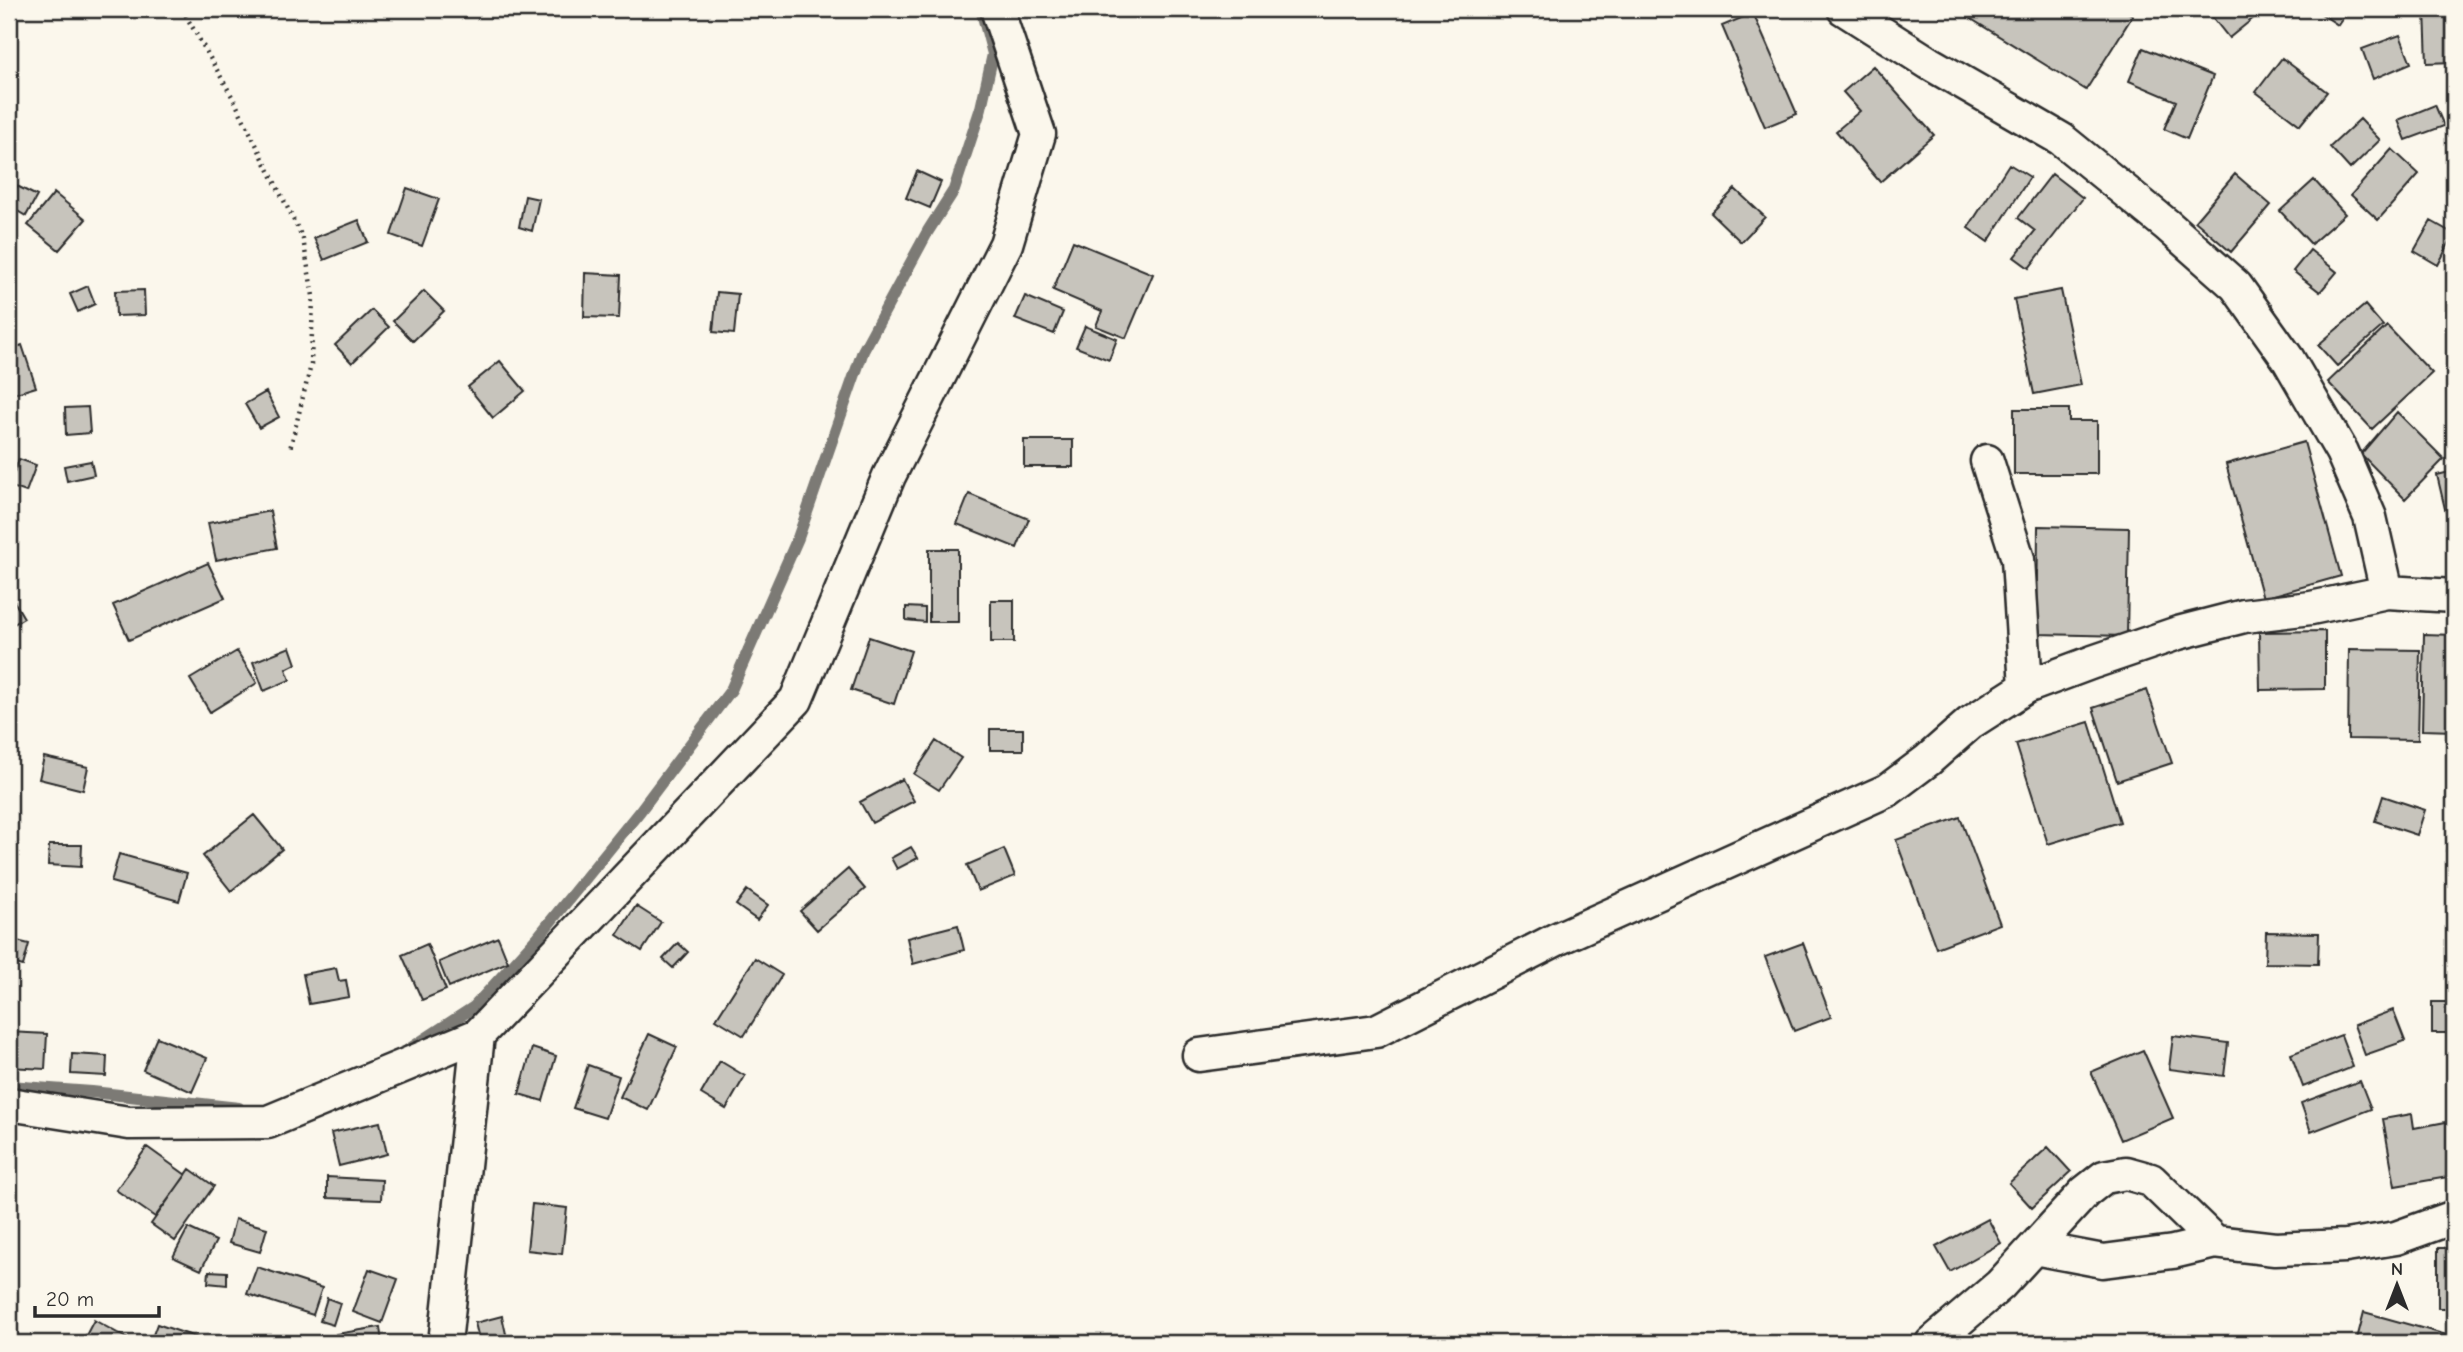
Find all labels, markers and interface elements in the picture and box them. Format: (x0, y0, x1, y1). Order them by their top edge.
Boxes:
north arrow (2362, 1250, 2432, 1320)
text: N (2391, 1258, 2403, 1280)
scale bar (35, 1275, 159, 1319)
text: 20 m (46, 1287, 94, 1311)

